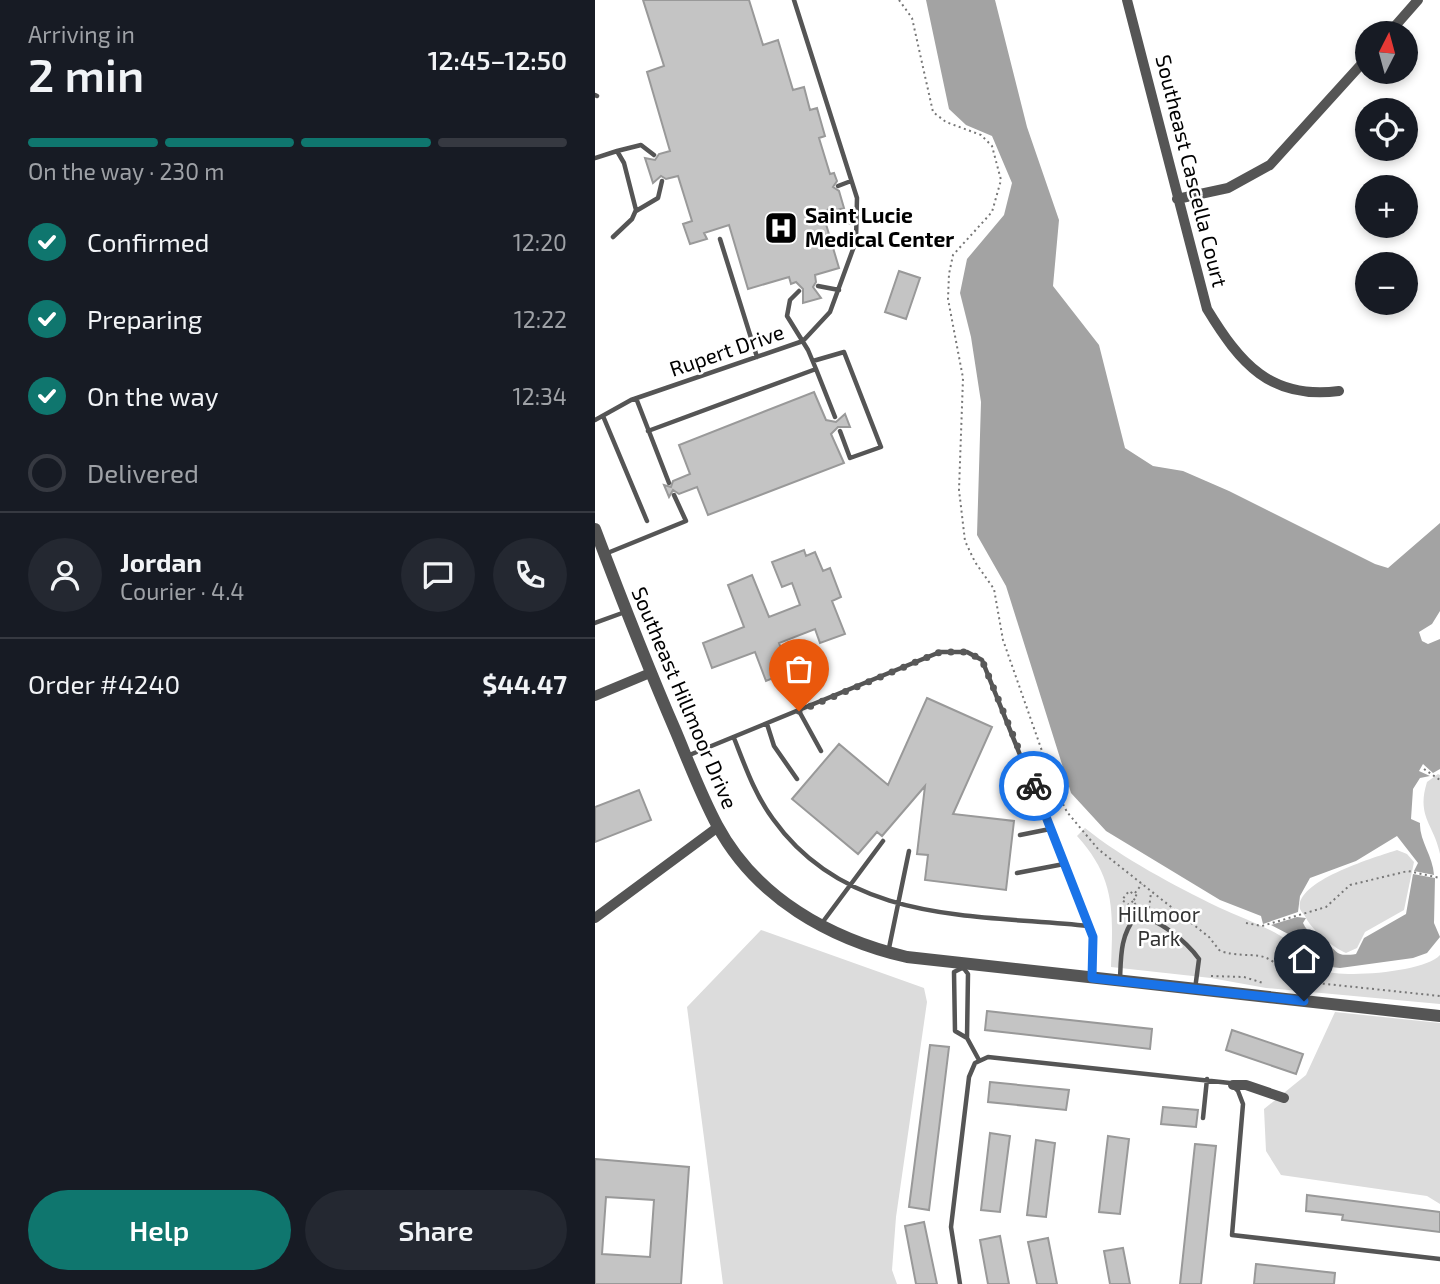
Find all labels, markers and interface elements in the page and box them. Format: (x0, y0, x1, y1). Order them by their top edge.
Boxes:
text: Arriving in (28, 20, 135, 48)
north arrow (1355, 21, 1417, 84)
map controls (1355, 21, 1418, 315)
text: 12:45–12:50 (428, 44, 567, 75)
text: 2 min (28, 46, 144, 101)
street label: Southeast Cascella Court (1151, 52, 1233, 289)
button: locate (1355, 98, 1418, 161)
text: On the way · 230 m (28, 157, 224, 185)
button: + (1355, 175, 1418, 238)
place label: Saint Lucie Medical Center (805, 202, 954, 251)
hospital icon: Saint Lucie Medical Center (762, 209, 800, 247)
icon: check (28, 223, 66, 261)
text: Confirmed (87, 226, 210, 257)
text: 12:20 (513, 228, 567, 256)
button: − (1355, 252, 1418, 315)
icon: check (28, 300, 66, 338)
text: Preparing (87, 303, 202, 334)
text: 12:22 (514, 305, 567, 333)
street label: Rupert Drive (666, 318, 787, 381)
icon: check (28, 377, 66, 415)
text: On the way (87, 380, 218, 411)
text: 12:34 (513, 382, 567, 410)
text: Delivered (87, 457, 199, 488)
button: person (28, 538, 102, 612)
button: chat (401, 538, 475, 612)
button: phone (493, 538, 567, 612)
text: Jordan (120, 546, 202, 577)
text: Courier · 4.4 (120, 577, 244, 605)
street label: Southeast Hillmoor Drive (627, 583, 743, 812)
pin (769, 639, 829, 711)
icon: bag (780, 650, 818, 688)
text: Order #4240 (28, 668, 180, 699)
text: $44.47 (482, 668, 567, 699)
courier (999, 751, 1069, 821)
icon: bike (1015, 767, 1053, 805)
park label: Hillmoor Park (1118, 901, 1201, 950)
pin (1274, 929, 1334, 1001)
icon: home (1285, 940, 1323, 978)
button: Help (28, 1190, 291, 1270)
button: Share (305, 1190, 567, 1270)

